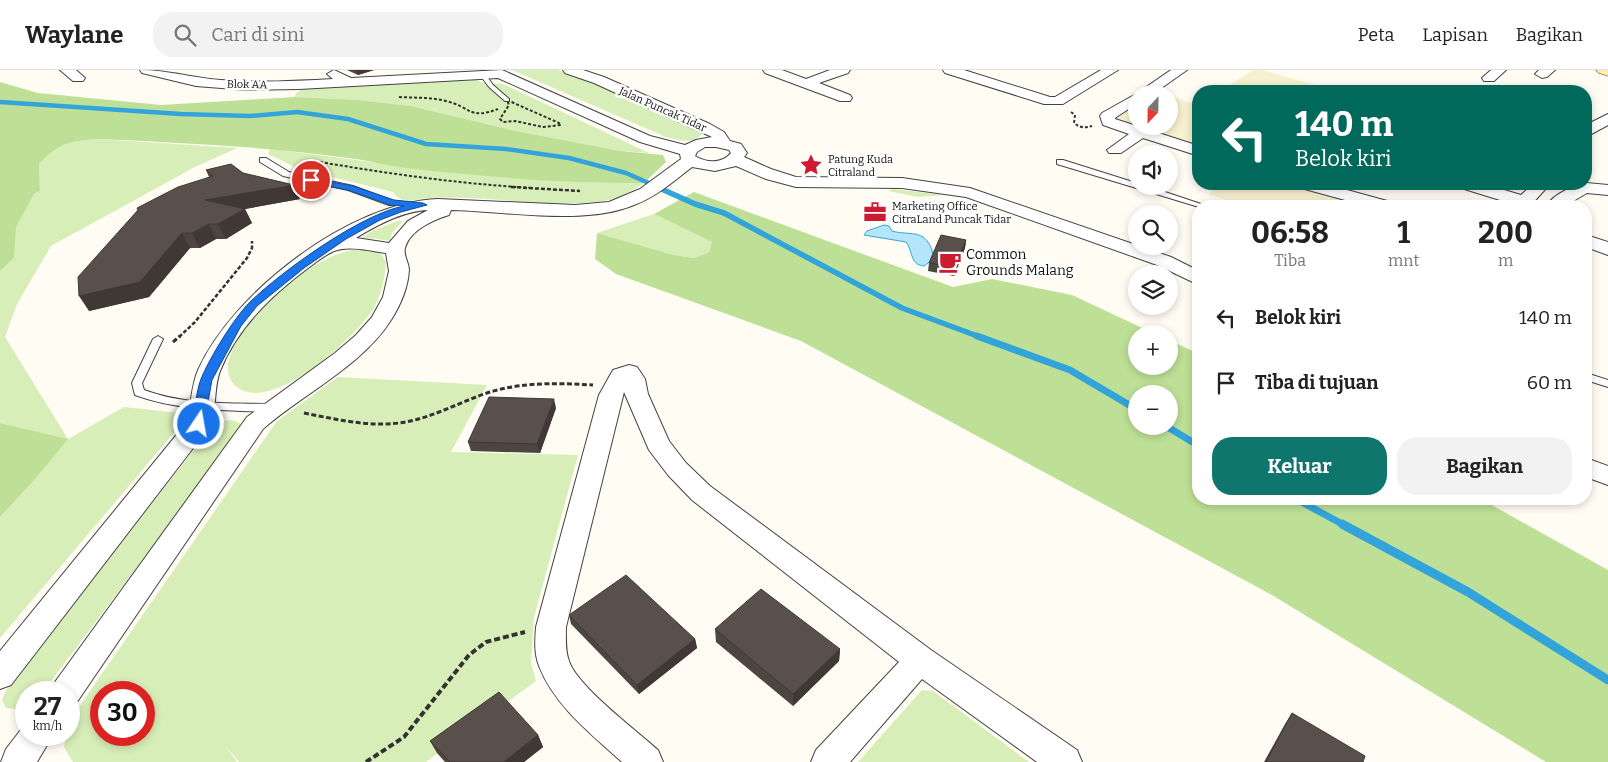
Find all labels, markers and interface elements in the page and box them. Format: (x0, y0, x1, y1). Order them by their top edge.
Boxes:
search box (153, 12, 503, 57)
text: Waylane (25, 21, 123, 49)
icon: search (171, 21, 199, 49)
text: Cari di sini (211, 23, 304, 46)
text: Peta (1358, 24, 1394, 46)
text: Lapisan (1422, 24, 1488, 46)
text: Bagikan (1516, 24, 1583, 46)
street label: Blok AA (227, 78, 268, 91)
street label: Jalan Puncak Tidar (616, 84, 709, 135)
north arrow (1128, 85, 1178, 135)
map controls (1128, 85, 1178, 435)
text: 140 m (1295, 103, 1393, 145)
icon: left (1212, 105, 1277, 170)
button: sound (1128, 145, 1178, 195)
text: Belok kiri (1295, 145, 1391, 172)
place icon: Patung Kuda Citraland (798, 152, 824, 178)
place label: Patung Kuda Citraland (828, 153, 893, 179)
pin (290, 159, 332, 201)
icon: arrive (297, 166, 325, 194)
office icon: Marketing Office CitraLand Puncak Tidar (862, 199, 888, 225)
place label: Marketing Office CitraLand Puncak Tidar (892, 200, 1011, 226)
button: search (1128, 205, 1178, 255)
text: 06:58 (1251, 215, 1329, 251)
text: 1 (1397, 215, 1410, 251)
text: 200 (1478, 215, 1533, 251)
place label: Common Grounds Malang (966, 246, 1074, 279)
cafe icon: Common Grounds Malang (937, 249, 963, 275)
text: Tiba (1274, 251, 1306, 270)
text: mnt (1388, 251, 1419, 270)
text: m (1498, 251, 1513, 270)
button: layers (1128, 265, 1178, 315)
icon: left (1212, 304, 1240, 332)
text: Belok kiri (1255, 306, 1341, 329)
text: 140 m (1519, 306, 1572, 329)
button: + (1128, 325, 1178, 375)
icon: arrive (1212, 369, 1240, 397)
text: Tiba di tujuan (1255, 371, 1379, 394)
text: 60 m (1527, 371, 1572, 394)
button: − (1128, 385, 1178, 435)
position arrow (172, 397, 224, 449)
button: Keluar (1212, 437, 1387, 495)
button: Bagikan (1397, 437, 1572, 495)
speed limit sign: 30 (90, 681, 155, 746)
text: 27 (34, 692, 61, 722)
text: km/h (33, 719, 62, 733)

